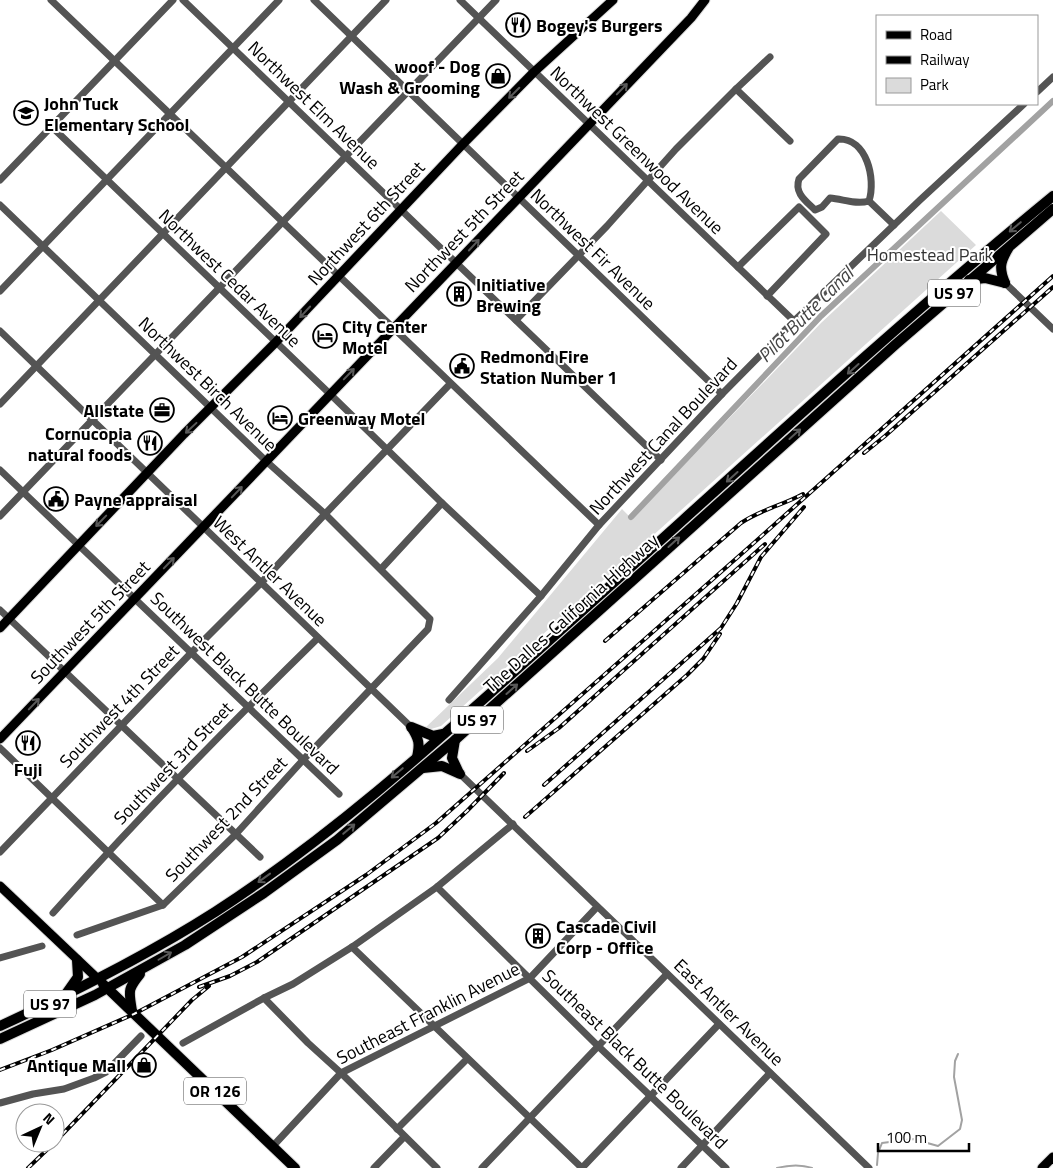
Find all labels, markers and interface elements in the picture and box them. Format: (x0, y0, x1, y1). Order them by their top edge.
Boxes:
restaurant icon: Bogey's Burgers (505, 12, 531, 38)
place label: Bogey's Burgers (536, 12, 663, 39)
legend (876, 15, 1038, 105)
text: Road (920, 23, 952, 46)
street label: Northwest Elm Avenue (242, 35, 386, 175)
text: Railway (920, 48, 970, 71)
place label: woof - Dog Wash & Grooming (339, 53, 480, 101)
street label: Northwest Greenwood Avenue (544, 60, 730, 240)
shop icon: woof - Dog Wash & Grooming (485, 63, 511, 89)
text: Park (920, 73, 949, 96)
one-way arrow (616, 83, 628, 96)
one-way arrow (507, 87, 520, 99)
place label: John Tuck Elementary School (44, 90, 189, 138)
school or university icon: John Tuck Elementary School (13, 100, 39, 126)
street label: Northwest 6th Street (301, 154, 431, 291)
street label: Northwest 5th Street (398, 163, 530, 298)
street label: Northwest Fir Avenue (524, 182, 662, 316)
street label: Northwest Cedar Avenue (153, 203, 307, 353)
one-way arrow (1009, 221, 1022, 232)
one-way arrow (468, 238, 480, 251)
park label: Homestead Park (867, 241, 994, 268)
water label: Pilot Butte Canal (750, 258, 861, 369)
place label: Initiative Brewing (476, 271, 545, 319)
road number: US 97 (928, 280, 980, 306)
building icon: Initiative Brewing (446, 281, 472, 307)
one-way arrow (299, 305, 311, 318)
street label: Northwest Birch Avenue (132, 310, 284, 458)
place label: City Center Motel (342, 313, 427, 361)
hotel icon: City Center Motel (312, 323, 338, 349)
place label: Redmond Fire Station Number 1 (480, 343, 617, 391)
street label: Northwest Canal Boulevard (583, 351, 743, 521)
public building icon: Redmond Fire Station Number 1 (449, 353, 475, 379)
one-way arrow (846, 363, 859, 374)
one-way arrow (343, 368, 355, 381)
place label: Allstate (83, 397, 144, 424)
office icon: Allstate (149, 397, 175, 423)
hotel icon: Greenway Motel (267, 405, 293, 431)
place label: Greenway Motel (298, 405, 425, 432)
place label: Cornucopia natural foods (28, 420, 132, 468)
one-way arrow (185, 422, 197, 434)
one-way arrow (789, 428, 802, 440)
restaurant icon: Cornucopia natural foods (137, 430, 163, 456)
one-way arrow (725, 471, 738, 483)
public building icon: Payne appraisal (43, 486, 69, 512)
place label: Payne appraisal (74, 486, 198, 513)
one-way arrow (230, 486, 243, 498)
street label: West Antler Avenue (207, 509, 333, 633)
one-way arrow (95, 515, 107, 528)
street label: The Dalles-California Highway (477, 527, 665, 699)
one-way arrow (668, 537, 681, 548)
street label: Southwest 5th Street (24, 554, 157, 690)
one-way arrow (163, 557, 175, 569)
street label: Southwest Black Butte Boulevard (144, 585, 346, 781)
street label: Southwest 4th Street (53, 638, 186, 774)
one-way arrow (506, 683, 519, 694)
street label: Southwest 3rd Street (107, 695, 239, 831)
one-way arrow (28, 698, 40, 710)
road number: US 97 (451, 706, 503, 734)
restaurant icon: Fuji (15, 730, 41, 756)
street label: Southwest 2nd Street (159, 750, 294, 888)
place label: Fuji (14, 756, 42, 783)
one-way arrow (391, 768, 404, 779)
one-way arrow (343, 823, 356, 835)
one-way arrow (258, 873, 271, 884)
place label: Cascade Civil Corp - Office (556, 913, 657, 961)
building icon: Cascade Civil Corp - Office (525, 923, 551, 949)
one-way arrow (158, 951, 172, 961)
street label: East Antler Avenue (668, 952, 790, 1072)
street label: Southeast Franklin Avenue (332, 955, 524, 1071)
street label: Southeast Black Butte Boulevard (536, 963, 734, 1155)
road number: US 97 (24, 991, 76, 1018)
place label: Antique Mall (27, 1052, 126, 1079)
shop icon: Antique Mall (131, 1052, 157, 1078)
road number: OR 126 (184, 1078, 246, 1104)
north arrow (15, 1103, 65, 1153)
text: N (39, 1107, 60, 1129)
scale bar (878, 1120, 969, 1152)
text: 100 m (886, 1126, 927, 1149)

